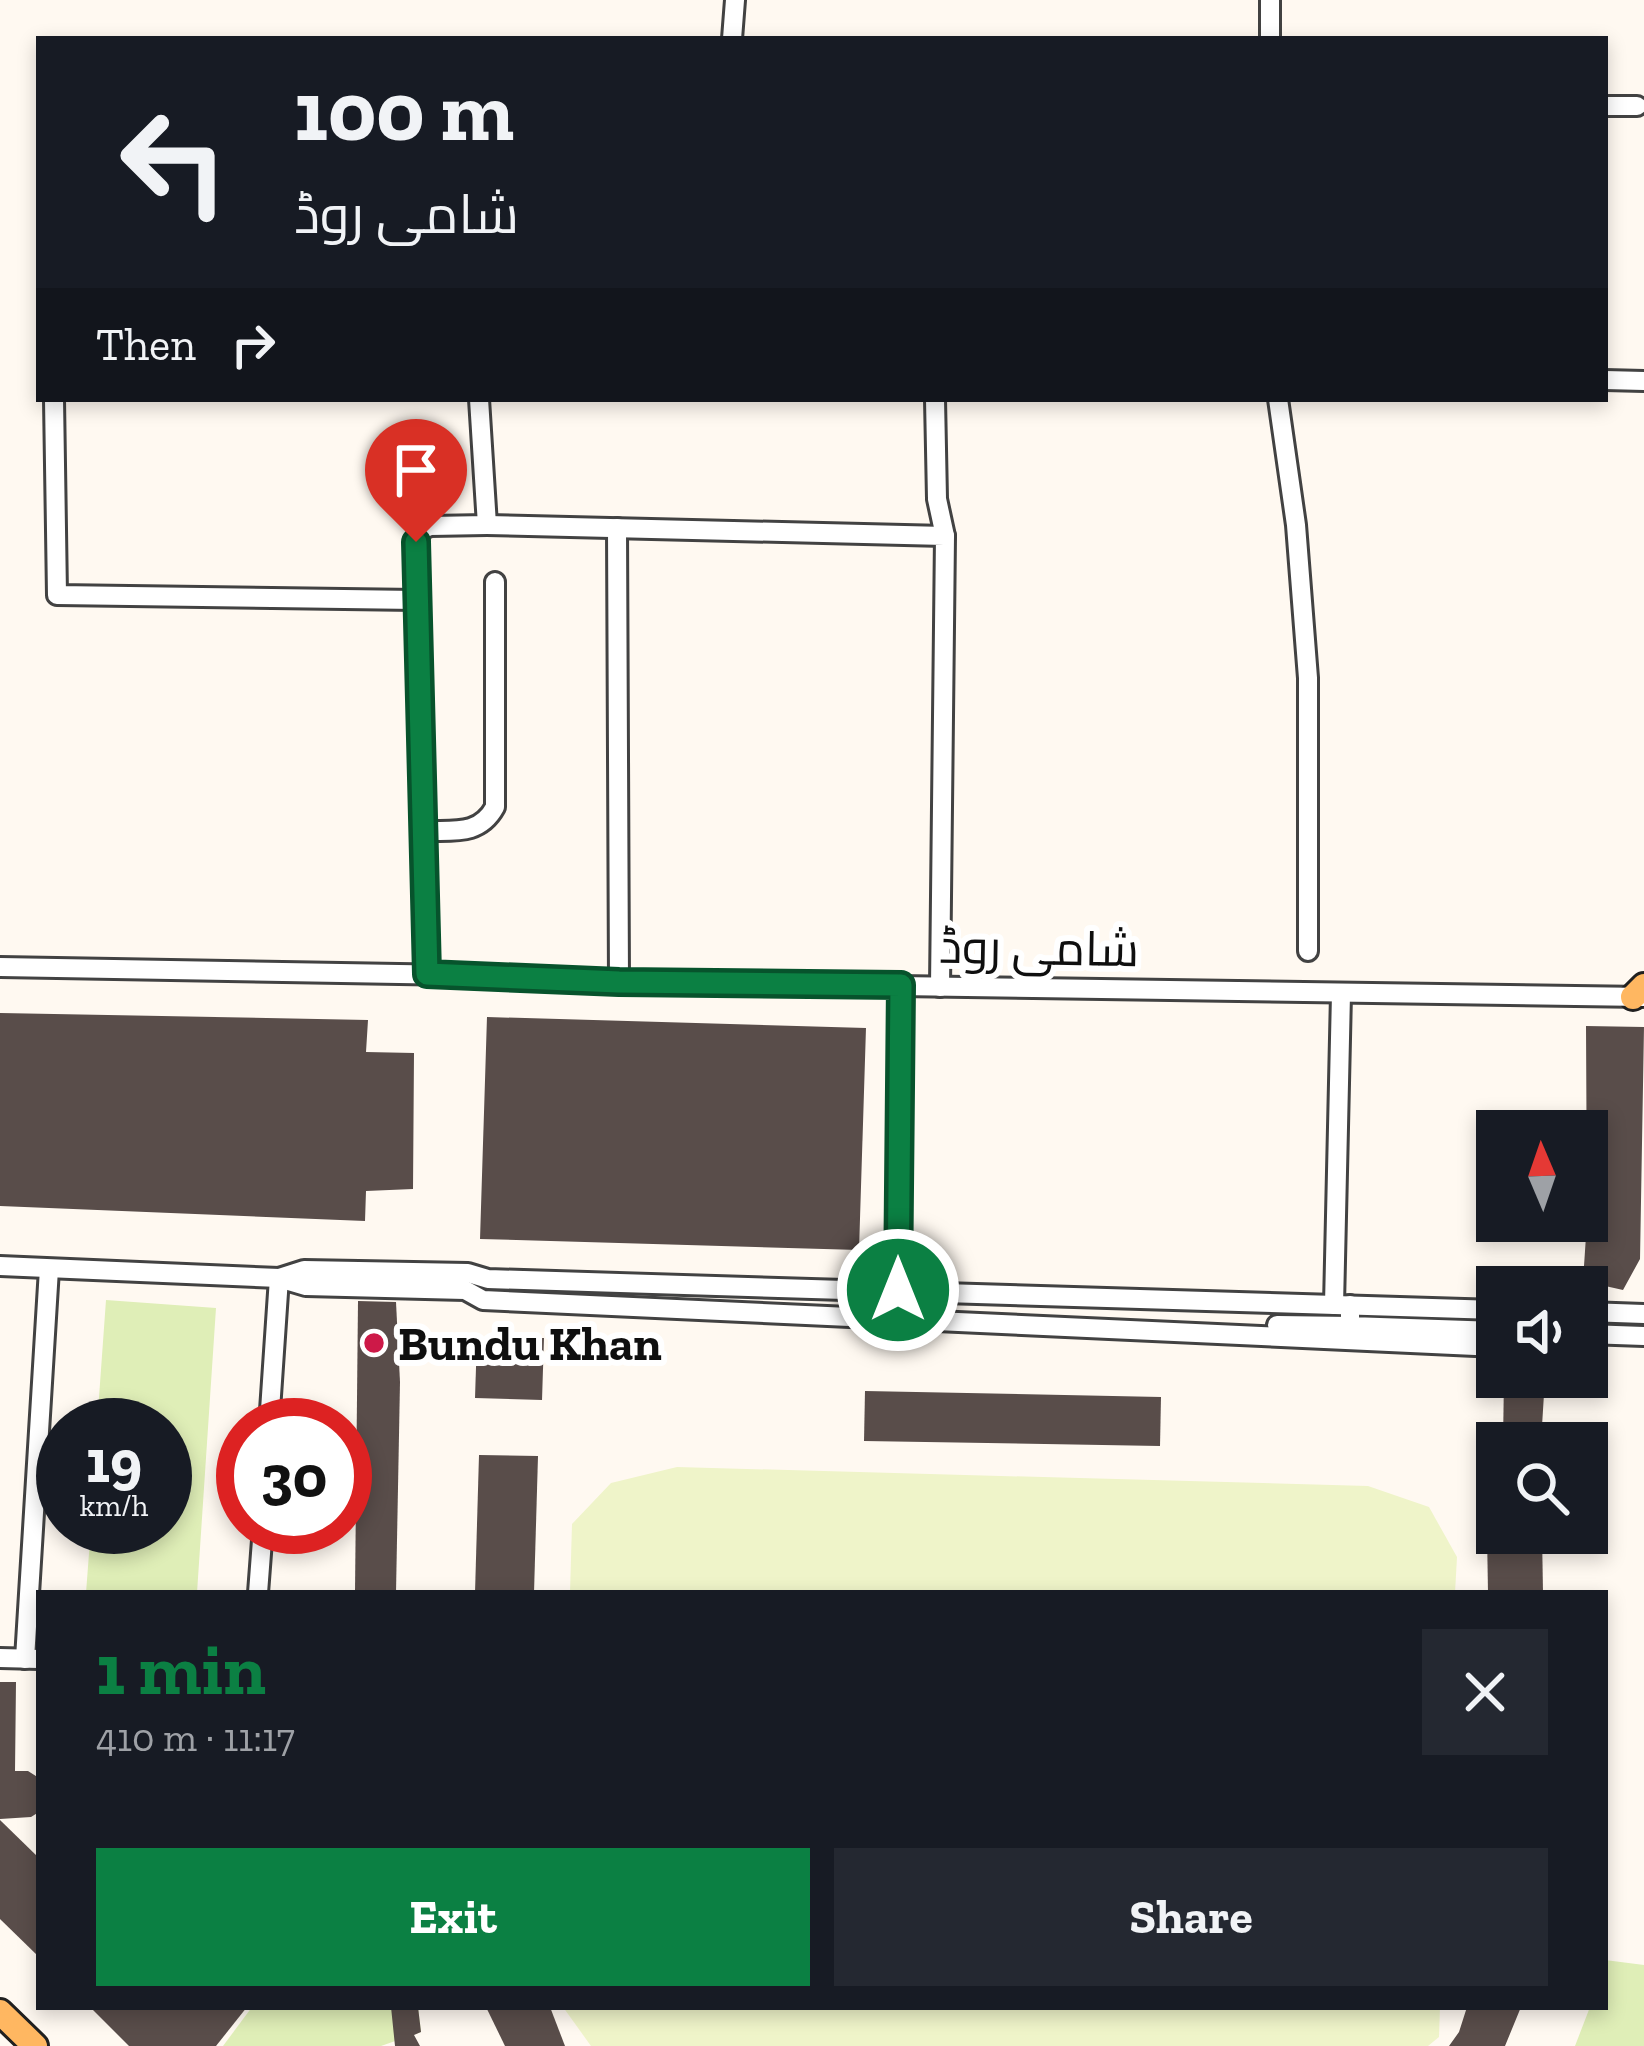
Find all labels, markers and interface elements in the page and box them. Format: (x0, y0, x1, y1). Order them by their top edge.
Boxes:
text: 100 m (294, 61, 514, 162)
icon: left (96, 84, 252, 240)
text: شامی روڈ (294, 182, 519, 247)
icon: right (220, 312, 286, 378)
text: Then (96, 318, 196, 372)
pin (365, 419, 467, 542)
icon: arrive (383, 437, 449, 503)
street label: شامی روڈ (939, 918, 1139, 978)
north arrow (1476, 1110, 1608, 1242)
map controls (1476, 1110, 1608, 1554)
position arrow (835, 1227, 961, 1353)
button: sound (1476, 1266, 1608, 1398)
place label: Bundu Khan (398, 1315, 662, 1372)
marker: Bundu Khan (361, 1330, 387, 1356)
speed limit sign: 30 (216, 1398, 372, 1554)
button: search (1476, 1422, 1608, 1554)
text: 19 (86, 1425, 142, 1497)
text: km/h (80, 1488, 148, 1524)
text: 1 min (96, 1626, 266, 1712)
button: close (1422, 1629, 1548, 1755)
text: 410 m · 11:17 (96, 1714, 295, 1761)
button: Exit (96, 1848, 810, 1986)
button: Share (834, 1848, 1548, 1986)

